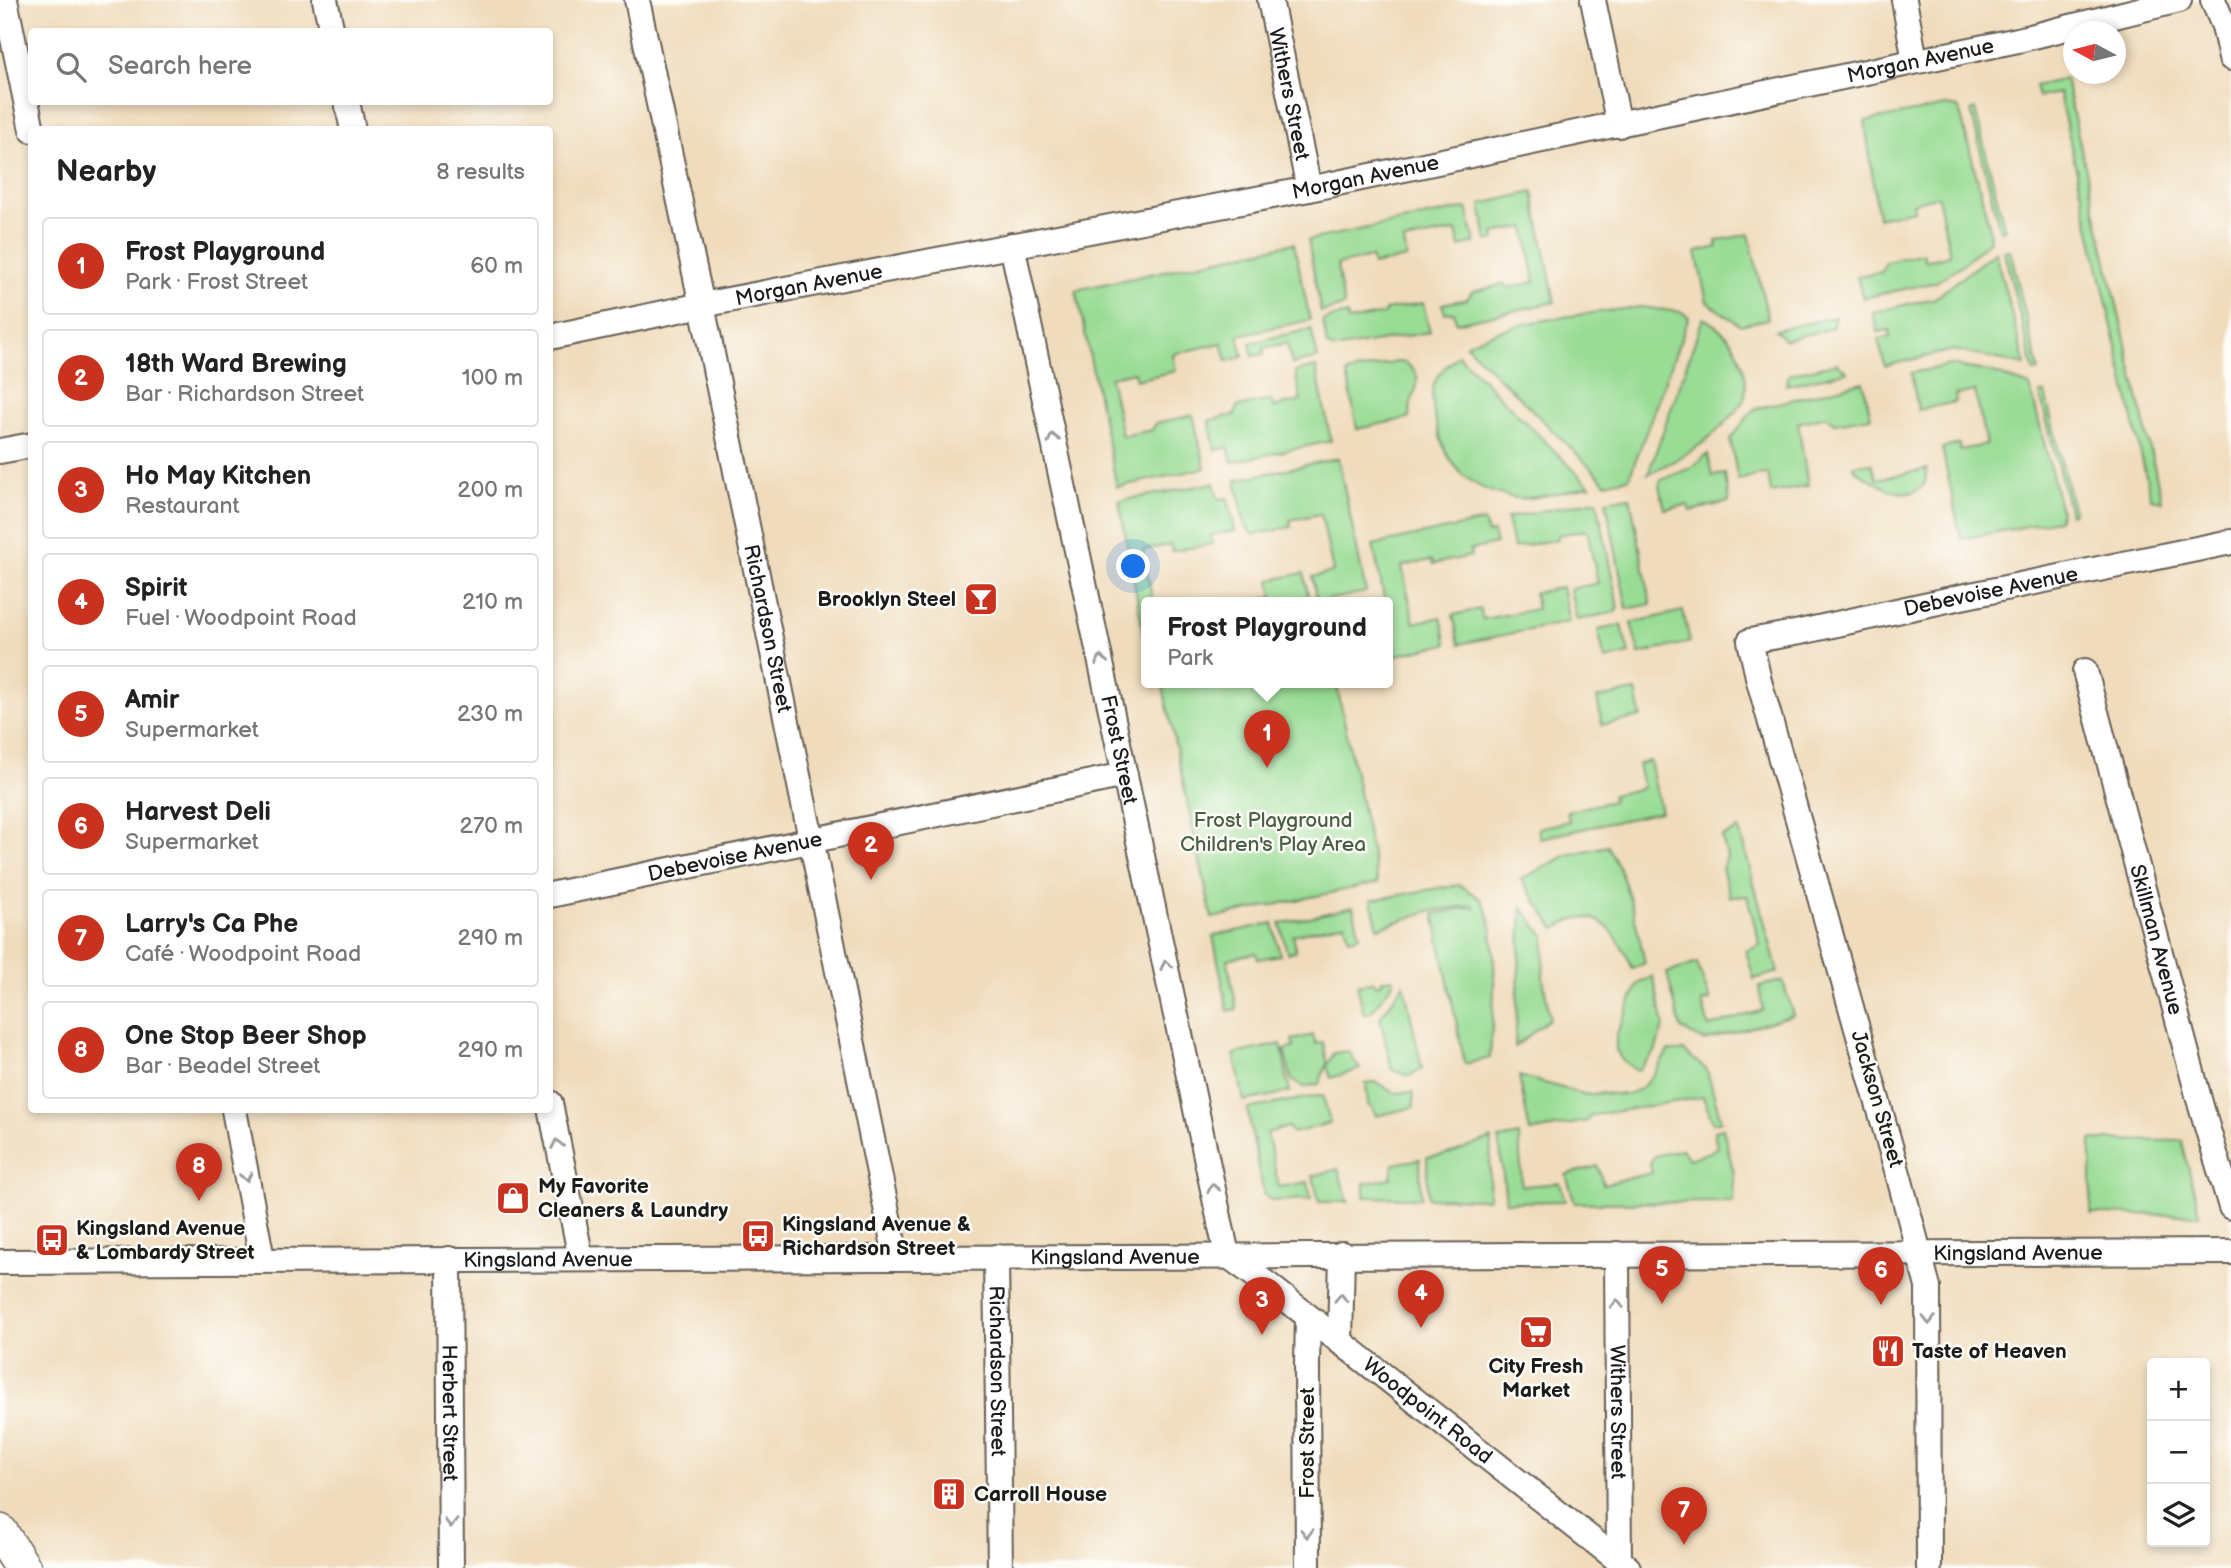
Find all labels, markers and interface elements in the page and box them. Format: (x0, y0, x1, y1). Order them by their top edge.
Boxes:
north arrow (2063, 21, 2126, 84)
street label: Withers Street (1264, 26, 1315, 163)
search box (28, 28, 553, 105)
street label: Morgan Avenue (1845, 33, 1996, 88)
icon: search (52, 48, 90, 86)
text: Search here (108, 51, 252, 82)
street label: Morgan Avenue (1290, 150, 1441, 204)
text: Nearby (56, 154, 156, 190)
text: 8 results (436, 158, 525, 186)
text: Frost Playground (125, 237, 325, 268)
text: 1 (76, 252, 86, 280)
text: 60 m (470, 252, 523, 280)
street label: Morgan Avenue (733, 258, 884, 311)
text: Park · Frost Street (125, 268, 308, 296)
text: 18th Ward Brewing (125, 349, 347, 380)
text: 2 (74, 364, 88, 392)
text: 100 m (462, 364, 523, 392)
text: Bar · Richardson Street (125, 380, 364, 408)
one-way arrow (1047, 432, 1062, 444)
text: Ho May Kitchen (125, 461, 311, 492)
text: 3 (74, 476, 88, 504)
text: 200 m (457, 476, 523, 504)
text: Restaurant (125, 492, 239, 520)
street label: Richardson Street (739, 542, 797, 715)
your location (1116, 549, 1150, 583)
street label: Debevoise Avenue (1901, 561, 2080, 622)
text: Spirit (125, 573, 188, 604)
bar icon: Brooklyn Steel (962, 580, 1000, 618)
place label: Brooklyn Steel (817, 587, 956, 612)
text: 4 (74, 588, 88, 616)
text: 210 m (462, 588, 523, 616)
popup (1141, 597, 1393, 688)
text: Fuel · Woodpoint Road (125, 604, 357, 632)
text: Frost Playground (1167, 613, 1367, 644)
text: Park (1167, 644, 1213, 672)
one-way arrow (1094, 654, 1109, 666)
text: Amir (125, 685, 179, 716)
street label: Frost Street (1096, 693, 1143, 807)
text: 5 (74, 700, 88, 728)
text: 230 m (457, 700, 523, 728)
pin: 1 (1244, 710, 1290, 768)
text: Supermarket (125, 716, 259, 744)
text: Harvest Deli (125, 797, 271, 828)
park label: Frost Playground Children's Play Area (1180, 808, 1366, 857)
text: 6 (74, 812, 88, 840)
text: 270 m (459, 812, 523, 840)
pin: 2 (848, 822, 894, 880)
street label: Debevoise Avenue (646, 826, 824, 887)
text: Supermarket (125, 828, 259, 856)
street label: Skillman Avenue (2125, 862, 2189, 1018)
text: Larry's Ca Phe (125, 909, 298, 940)
text: 7 (75, 924, 87, 952)
text: 290 m (457, 924, 523, 952)
text: Café · Woodpoint Road (125, 940, 361, 968)
one-way arrow (1159, 959, 1174, 971)
text: One Stop Beer Shop (125, 1021, 367, 1052)
street label: Jackson Street (1846, 1028, 1909, 1171)
text: 8 (74, 1036, 88, 1064)
text: 290 m (457, 1036, 523, 1064)
text: Bar · Beadel Street (125, 1052, 320, 1080)
one-way arrow (551, 1138, 566, 1150)
pin: 8 (176, 1143, 222, 1201)
one-way arrow (238, 1171, 253, 1183)
place label: My Favorite Cleaners & Laundry (538, 1174, 728, 1223)
shop icon: My Favorite Cleaners & Laundry (494, 1179, 532, 1217)
one-way arrow (1206, 1182, 1221, 1194)
place label: Kingsland Avenue & Richardson Street (782, 1212, 971, 1261)
place label: Kingsland Avenue & Lombardy Street (76, 1216, 255, 1265)
bus stop icon: Kingsland Avenue & Richardson Street (739, 1217, 777, 1255)
bus stop icon: Kingsland Avenue & Lombardy Street (33, 1221, 71, 1259)
street label: Kingsland Avenue (1933, 1240, 2103, 1266)
street label: Kingsland Avenue (1030, 1244, 1200, 1270)
pin: 5 (1639, 1246, 1685, 1304)
street label: Kingsland Avenue (463, 1247, 633, 1272)
pin: 6 (1858, 1247, 1904, 1305)
pin: 4 (1398, 1270, 1444, 1328)
pin: 3 (1239, 1277, 1285, 1335)
street label: Richardson Street (984, 1285, 1011, 1457)
one-way arrow (1333, 1292, 1348, 1303)
one-way arrow (1609, 1298, 1625, 1309)
supermarket icon: City Fresh Market (1517, 1313, 1555, 1351)
one-way arrow (1921, 1315, 1936, 1326)
restaurant icon: Taste of Heaven (1869, 1332, 1907, 1370)
place label: Taste of Heaven (1912, 1339, 2067, 1364)
street label: Herbert Street (437, 1344, 463, 1482)
street label: Withers Street (1605, 1345, 1631, 1480)
street label: Woodpoint Road (1358, 1352, 1498, 1469)
place label: City Fresh Market (1489, 1354, 1583, 1403)
map controls (2147, 1358, 2210, 1547)
button: + (2147, 1358, 2210, 1421)
street label: Frost Street (1295, 1387, 1320, 1499)
button: − (2147, 1421, 2210, 1484)
building icon: Carroll House (930, 1475, 968, 1513)
place label: Carroll House (974, 1482, 1107, 1507)
button: layers (2147, 1484, 2210, 1547)
pin: 7 (1661, 1487, 1707, 1545)
one-way arrow (443, 1518, 459, 1529)
one-way arrow (1299, 1528, 1315, 1539)

